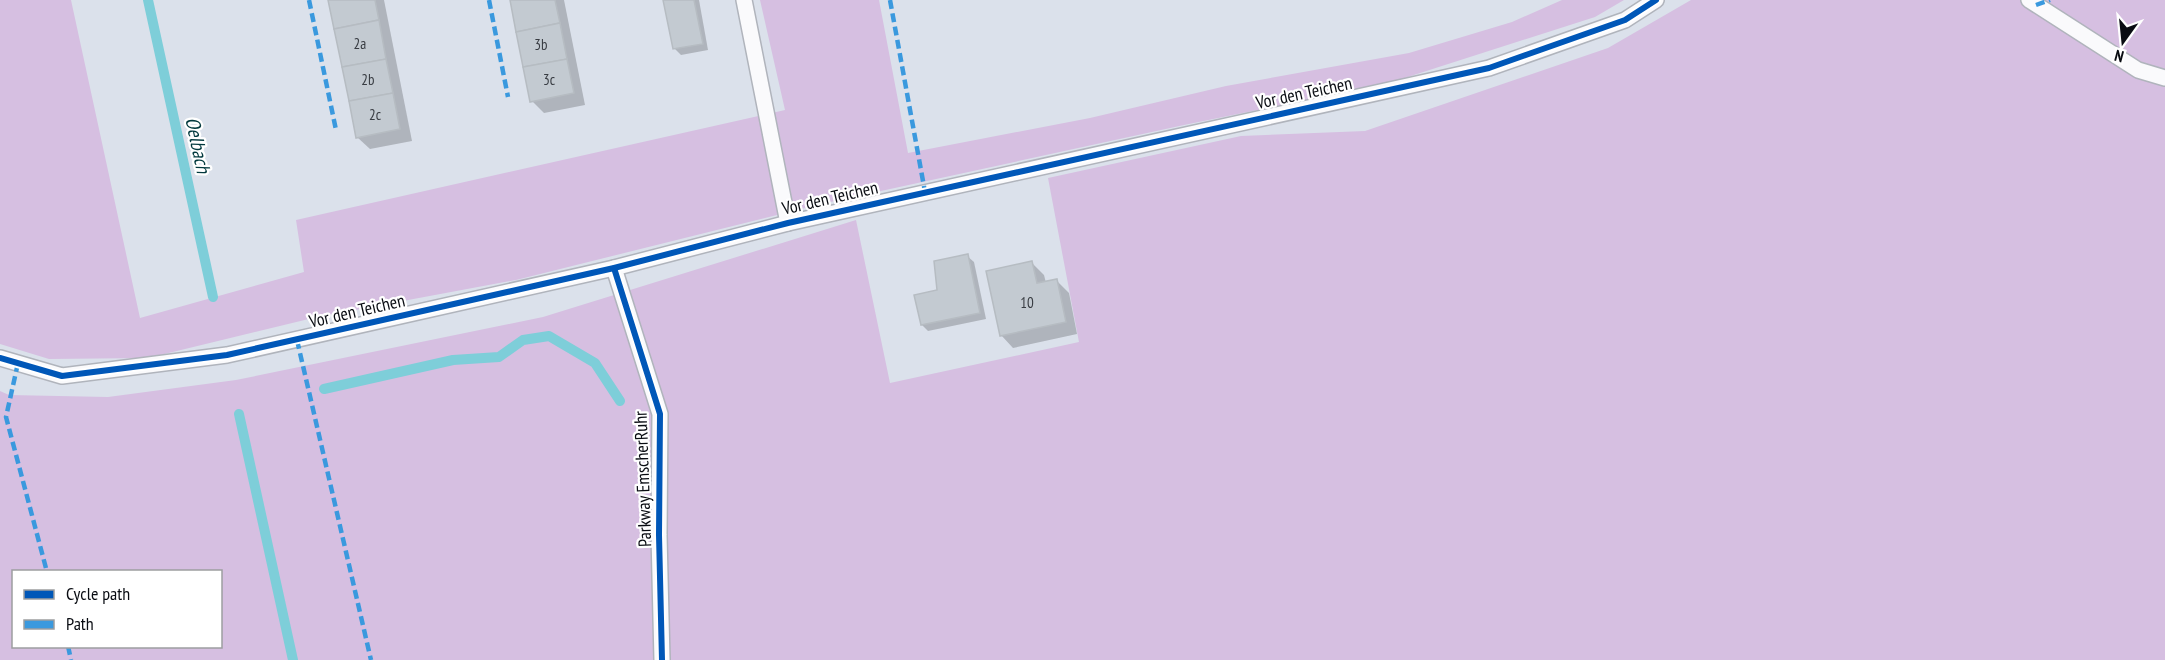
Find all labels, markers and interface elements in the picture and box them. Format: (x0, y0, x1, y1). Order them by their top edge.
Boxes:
north arrow (2093, 12, 2153, 72)
house number: 2a (354, 34, 366, 53)
house number: 3b (534, 35, 548, 54)
text: N (2112, 46, 2126, 67)
house number: 2b (361, 70, 375, 89)
house number: 3c (543, 70, 556, 89)
street label: Vor den Teichen (1253, 71, 1354, 114)
house number: 2c (369, 105, 382, 124)
water label: Oelbach (179, 115, 217, 177)
street label: Vor den Teichen (779, 175, 880, 220)
street label: Vor den Teichen (306, 288, 407, 333)
house number: 10 (1020, 293, 1034, 312)
street label: Parkway EmscherRuhr (629, 411, 656, 547)
legend (12, 570, 222, 648)
text: Cycle path (66, 582, 130, 605)
text: Path (66, 612, 94, 635)

